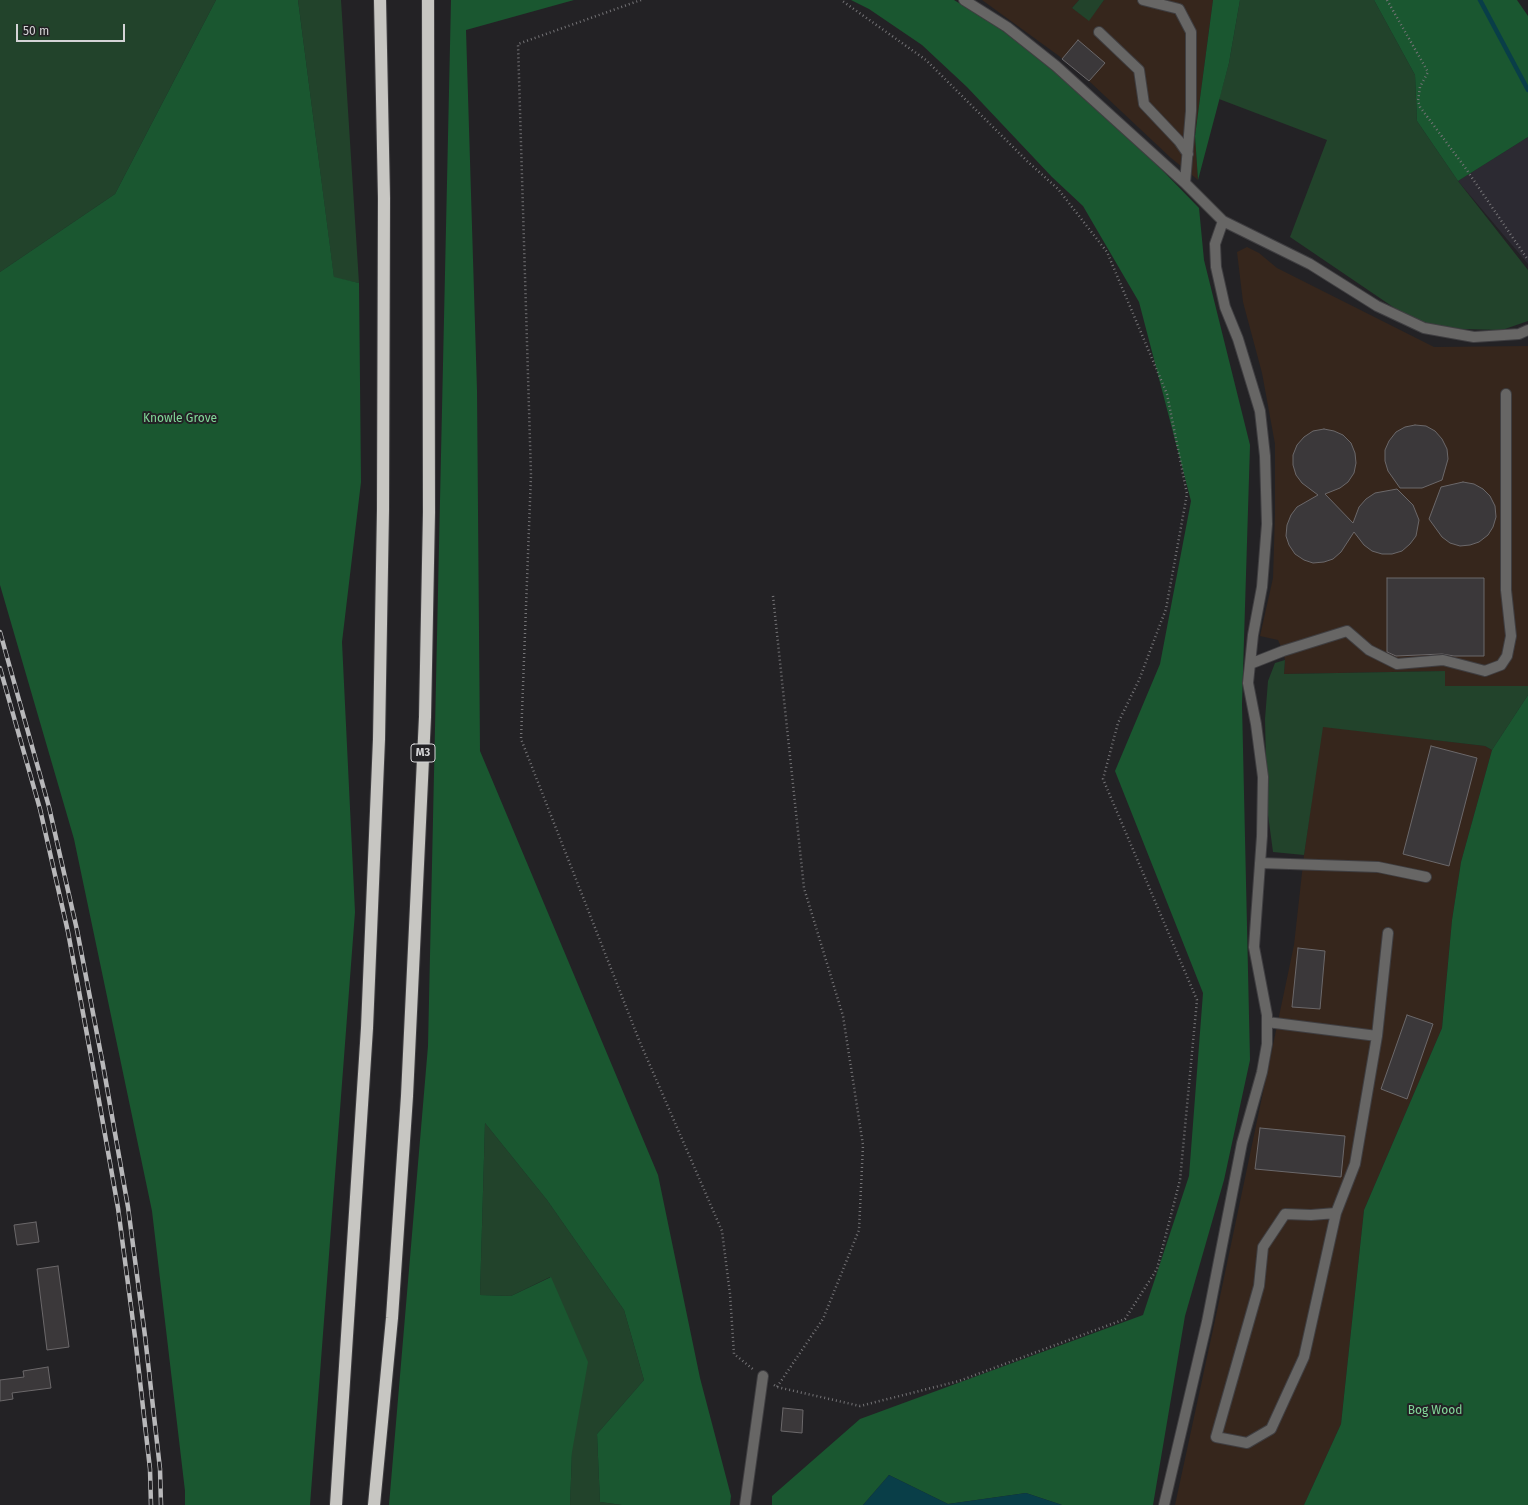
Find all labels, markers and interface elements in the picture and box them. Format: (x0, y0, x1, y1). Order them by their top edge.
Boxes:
scale bar (18, 16, 127, 42)
text: 50 m (23, 24, 49, 38)
park label: Knowle Grove (143, 412, 217, 426)
road number: M3 (411, 744, 435, 762)
park label: Bog Wood (1408, 1404, 1462, 1418)

